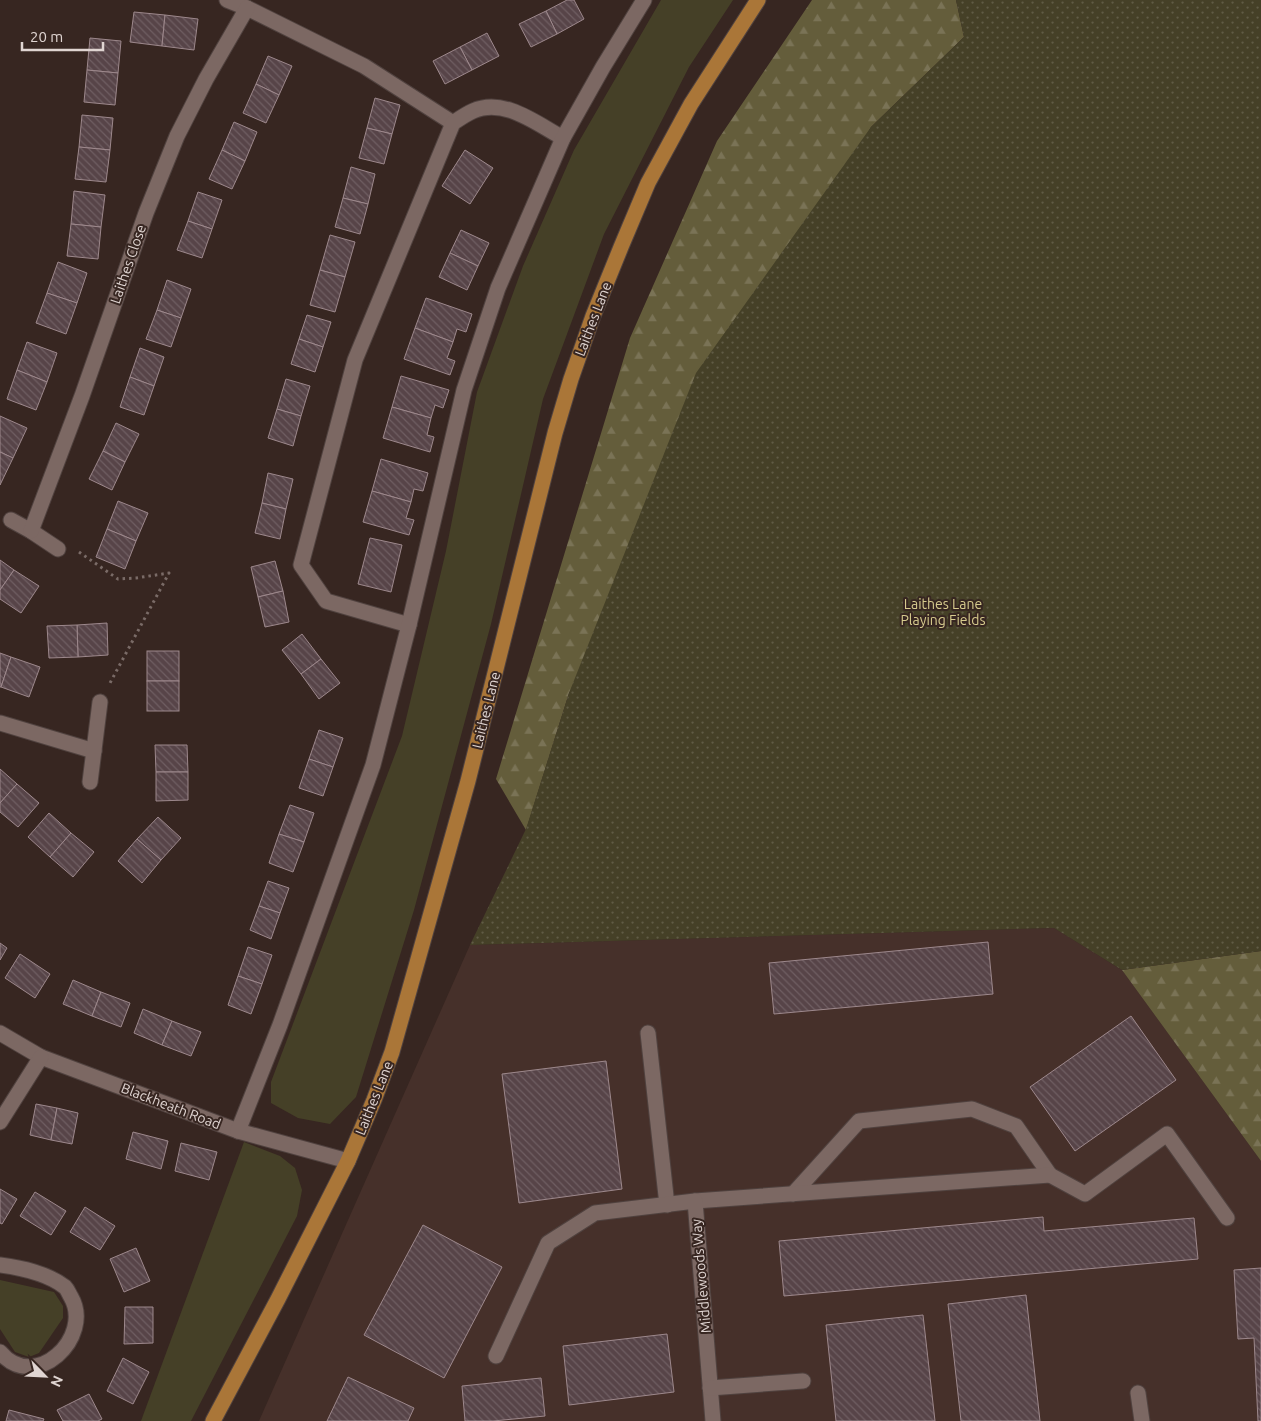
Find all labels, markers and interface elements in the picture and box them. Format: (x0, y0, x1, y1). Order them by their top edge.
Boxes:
scale bar (22, 20, 104, 52)
text: 20 m (30, 28, 63, 45)
street label: Laithes Close (107, 222, 149, 306)
street label: Laithes Lane (571, 280, 615, 358)
park label: Laithes Lane Playing Fields (900, 596, 986, 628)
street label: Laithes Lane (469, 670, 503, 750)
street label: Laithes Lane (352, 1059, 396, 1137)
street label: Blackheath Road (119, 1080, 223, 1132)
street label: Middlewoods Way (688, 1218, 714, 1334)
north arrow (20, 1351, 70, 1401)
text: N (47, 1373, 66, 1389)

